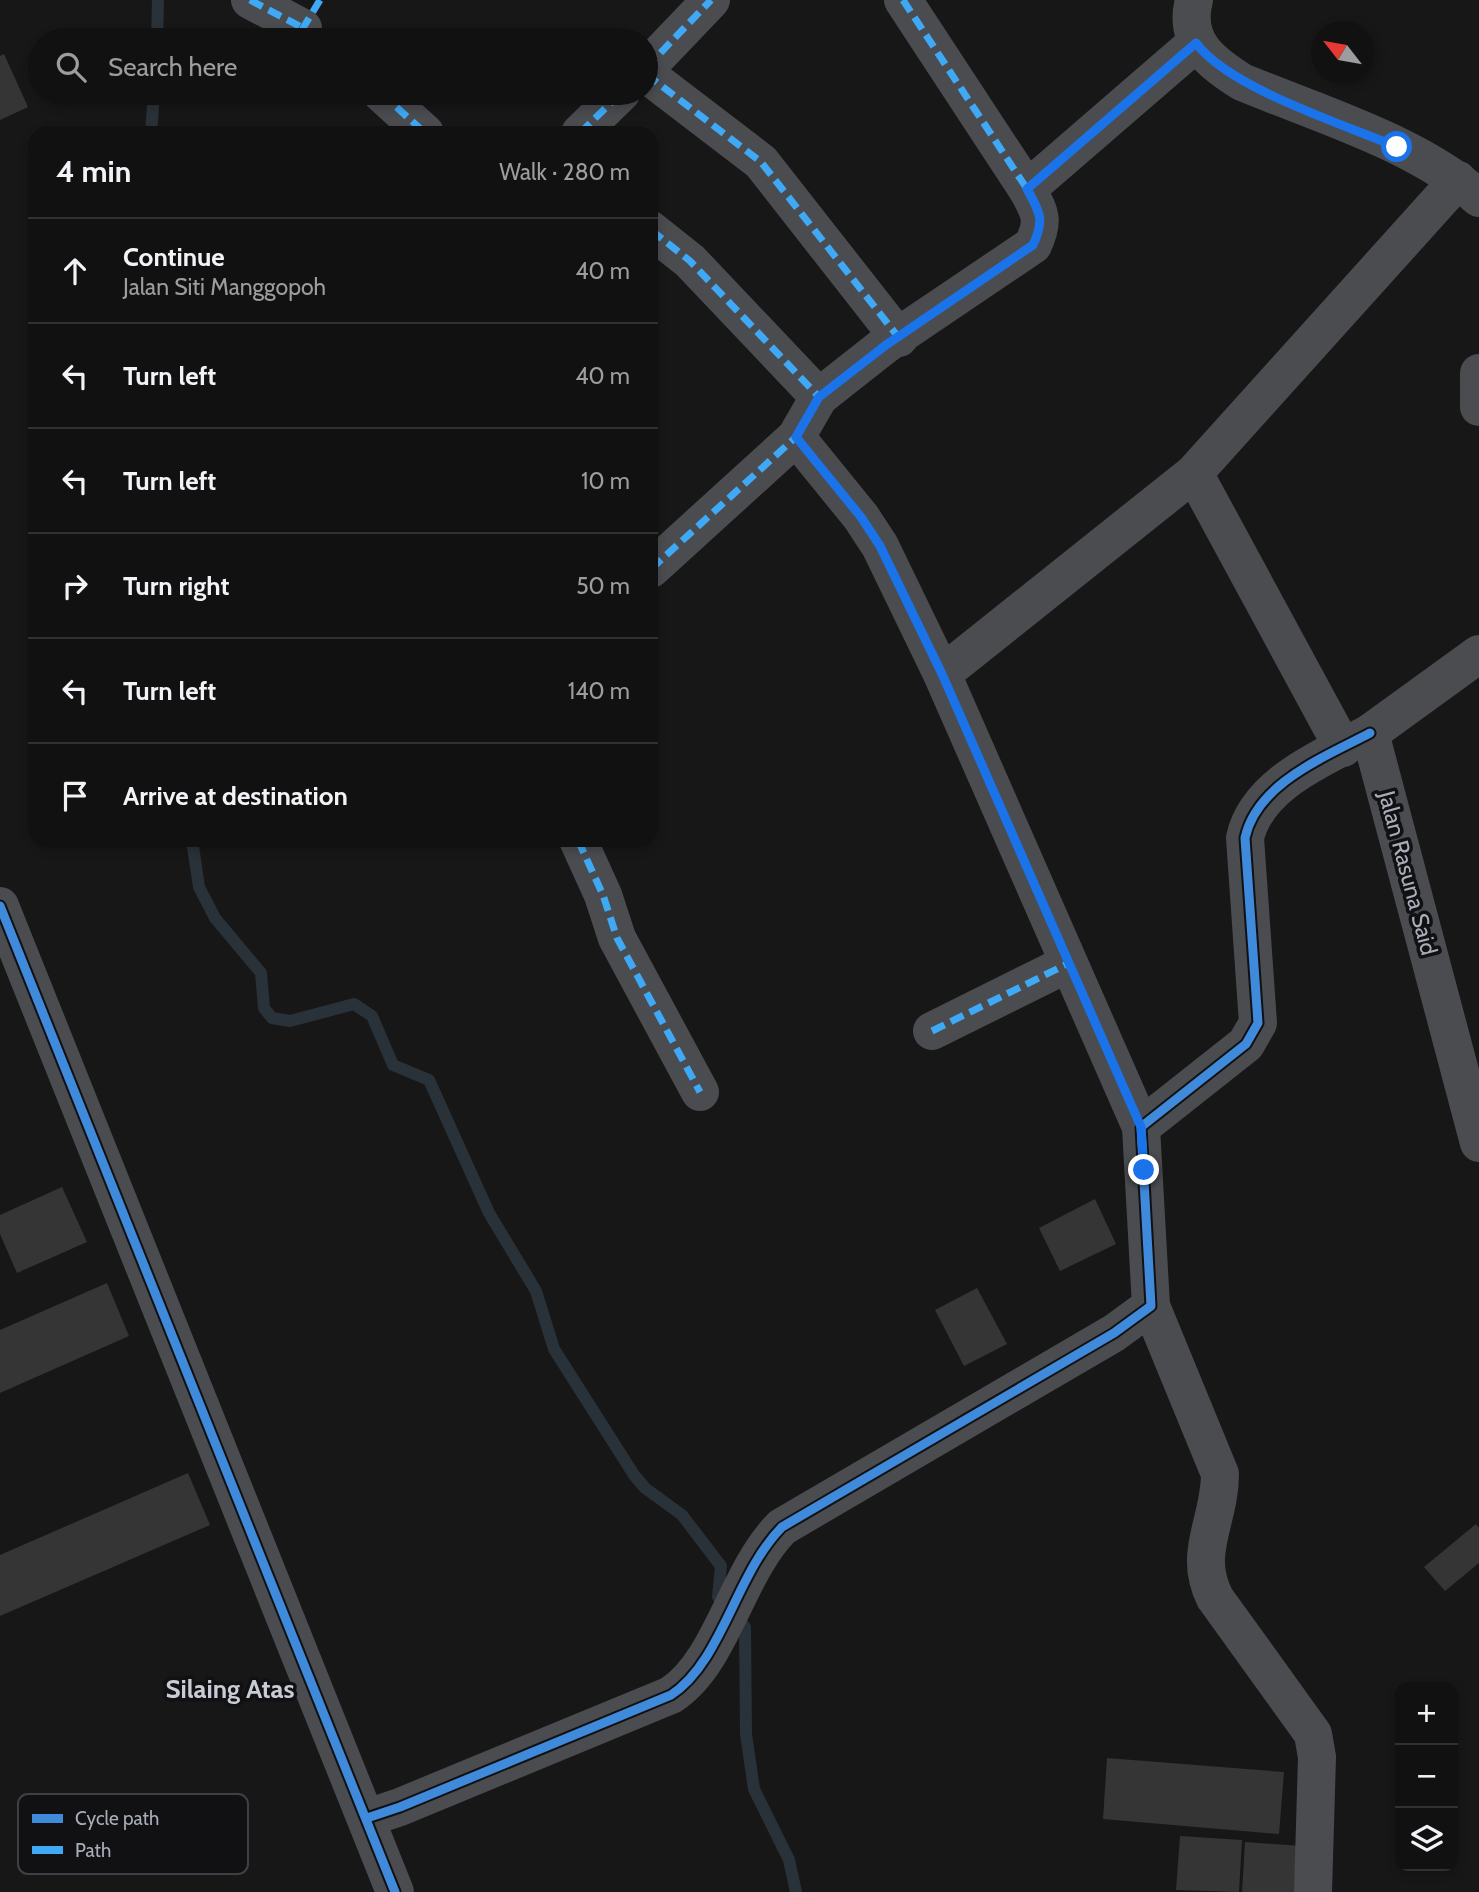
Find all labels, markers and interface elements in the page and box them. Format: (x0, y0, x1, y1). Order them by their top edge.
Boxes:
north arrow (1311, 21, 1374, 84)
search box (28, 28, 658, 105)
icon: search (52, 48, 90, 86)
text: Search here (108, 51, 237, 83)
route start (1381, 131, 1412, 162)
text: 4 min (56, 153, 131, 190)
text: Walk · 280 m (499, 158, 630, 186)
text: Continue (123, 241, 225, 273)
icon: ahead (56, 252, 94, 290)
text: 40 m (575, 257, 630, 285)
text: Jalan Siti Manggopoh (123, 273, 326, 301)
icon: left (56, 357, 94, 395)
text: Turn left (123, 360, 216, 392)
text: 40 m (575, 362, 630, 390)
icon: left (56, 462, 94, 500)
text: Turn left (123, 465, 216, 497)
text: 10 m (581, 467, 630, 495)
icon: right (56, 567, 94, 605)
text: Turn right (123, 570, 229, 602)
text: 50 m (576, 572, 630, 600)
icon: left (56, 672, 94, 710)
text: Turn left (123, 675, 216, 707)
text: 140 m (568, 677, 630, 705)
icon: arrive (56, 777, 94, 815)
text: Arrive at destination (123, 780, 348, 812)
street label: Jalan Rasuna Said (1372, 787, 1443, 958)
route end (1128, 1154, 1159, 1185)
district label: Silaing Atas (166, 1673, 294, 1705)
map controls (1395, 1682, 1458, 1871)
button: + (1395, 1682, 1458, 1745)
button: − (1395, 1745, 1458, 1808)
legend (18, 1794, 248, 1874)
text: Cycle path (75, 1807, 159, 1830)
button: layers (1395, 1808, 1458, 1871)
text: Path (75, 1839, 111, 1862)

